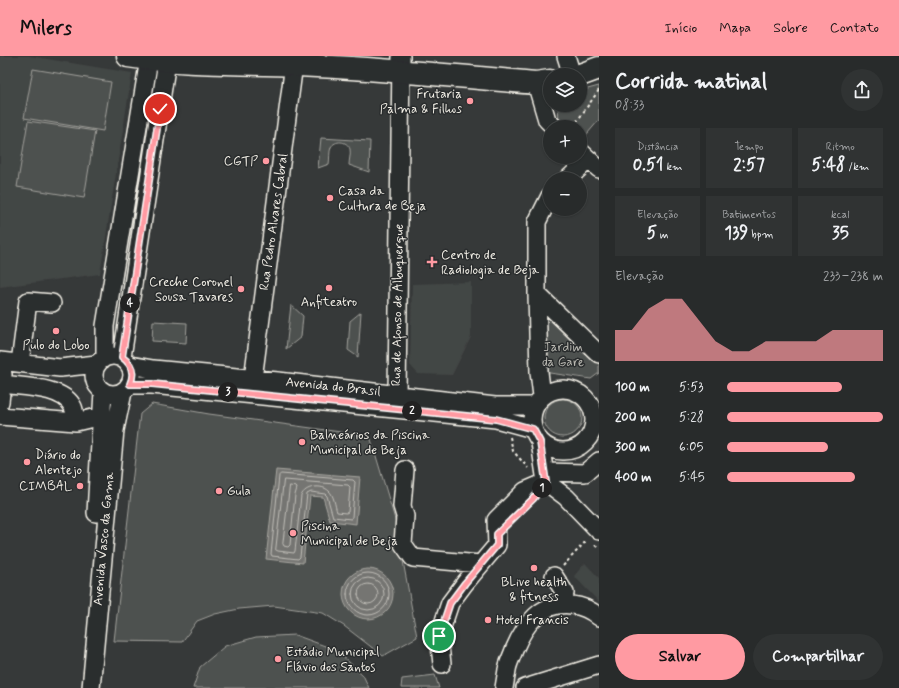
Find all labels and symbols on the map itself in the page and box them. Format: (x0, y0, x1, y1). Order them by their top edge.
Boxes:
place label: Frutaria Palma & Filhos (380, 86, 462, 118)
pin (143, 92, 177, 126)
marker: Frutaria Palma & Filhos (465, 96, 475, 106)
street label: Rua Pedro Alvares Cabral (256, 152, 292, 292)
place label: CGTP (224, 153, 258, 170)
marker: CGTP (261, 156, 271, 166)
place label: Casa da Cultura de Beja (338, 183, 426, 215)
marker: Casa da Cultura de Beja (325, 193, 335, 203)
street label: Rua de Afonso de Albuquerque (388, 223, 410, 386)
place label: Centro de Radiologia de Beja (441, 247, 539, 279)
marker: Centro de Radiologia de Beja (426, 256, 438, 268)
place label: Creche Coronel Sousa Tavares (149, 274, 233, 306)
marker: Anfiteatro (324, 283, 334, 293)
marker: Creche Coronel Sousa Tavares (236, 284, 246, 294)
pin: 4 (120, 293, 140, 313)
place label: Anfiteatro (301, 294, 357, 311)
marker: Pulo do Lobo (51, 326, 61, 336)
place label: Pulo do Lobo (22, 337, 90, 354)
park label: Jardim da Gare (542, 339, 584, 371)
street label: Avenida do Brasil (285, 374, 381, 400)
pin: 3 (218, 382, 238, 402)
pin: 2 (402, 401, 422, 421)
place label: Balneários da Piscina Municipal de Beja (310, 427, 430, 459)
marker: Balneários da Piscina Municipal de Beja (297, 437, 307, 447)
place label: Diário do Alentejo (35, 447, 82, 479)
marker: Diário do Alentejo (22, 457, 32, 467)
street label: Avenida Vasco da Gama (90, 471, 118, 606)
place label: CIMBAL (19, 478, 72, 495)
pin: 1 (532, 478, 552, 498)
marker: CIMBAL (75, 481, 85, 491)
place label: Gula (227, 483, 251, 500)
marker: Gula (214, 486, 224, 496)
place label: Piscina Municipal de Beja (301, 518, 398, 550)
marker: Piscina Municipal de Beja (288, 528, 298, 538)
marker: BLive health & fitness (529, 563, 539, 573)
place label: BLive health & fitness (501, 574, 567, 606)
place label: Hotel Francis (496, 612, 569, 629)
marker: Hotel Francis (483, 615, 493, 625)
pin (422, 619, 456, 653)
place label: Estádio Municipal Flávio dos Santos (286, 644, 379, 676)
marker: Estádio Municipal Flávio dos Santos (273, 654, 283, 664)

